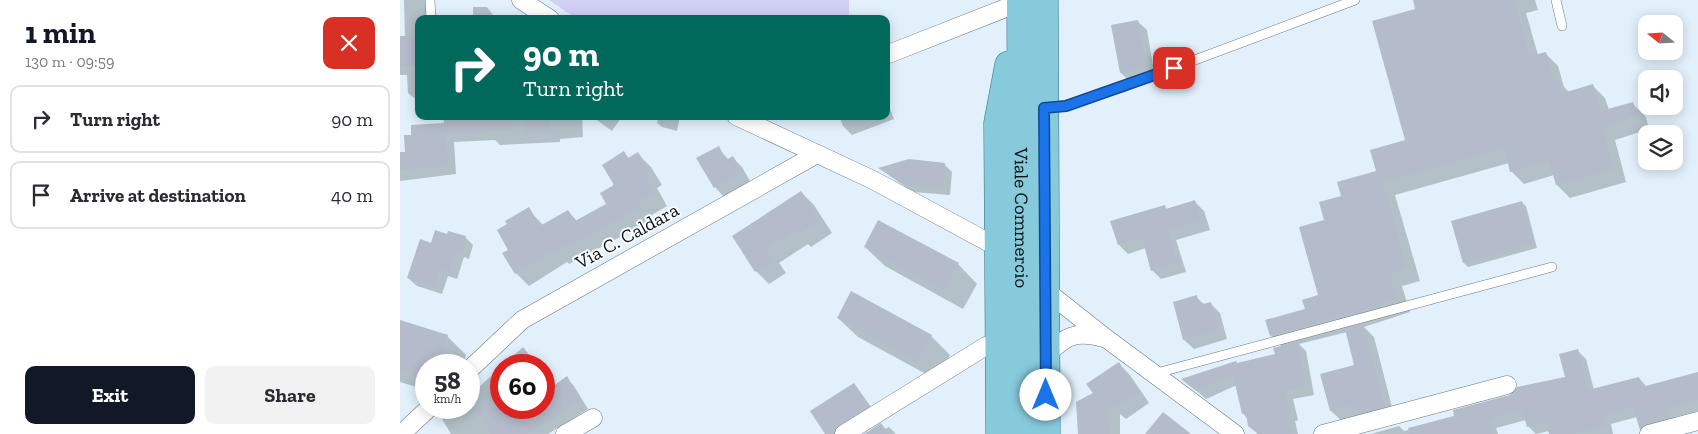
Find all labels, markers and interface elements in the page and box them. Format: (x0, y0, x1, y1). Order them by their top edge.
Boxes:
text: 1 min (25, 15, 96, 51)
north arrow (1638, 15, 1682, 60)
map controls (1638, 15, 1683, 170)
button: close (323, 17, 375, 69)
text: 90 m (523, 33, 599, 75)
icon: right (440, 35, 505, 100)
pin (1153, 47, 1195, 89)
text: 130 m · 09:59 (25, 52, 114, 71)
icon: arrive (1160, 54, 1188, 82)
button: sound (1638, 70, 1683, 115)
text: Turn right (523, 75, 624, 102)
icon: right (27, 105, 55, 133)
text: Turn right (70, 108, 160, 131)
text: 90 m (331, 108, 373, 131)
button: layers (1638, 125, 1683, 170)
street label: Viale Commercio (1010, 147, 1034, 289)
icon: arrive (27, 181, 55, 209)
text: Arrive at destination (70, 184, 246, 207)
text: 40 m (331, 184, 373, 207)
street label: Via C. Caldara (570, 198, 683, 274)
speed limit sign: 60 (490, 354, 555, 419)
text: 58 (434, 365, 461, 395)
button: Exit (25, 366, 195, 424)
button: Share (205, 366, 375, 424)
position arrow (1019, 368, 1071, 420)
text: km/h (434, 392, 461, 406)

